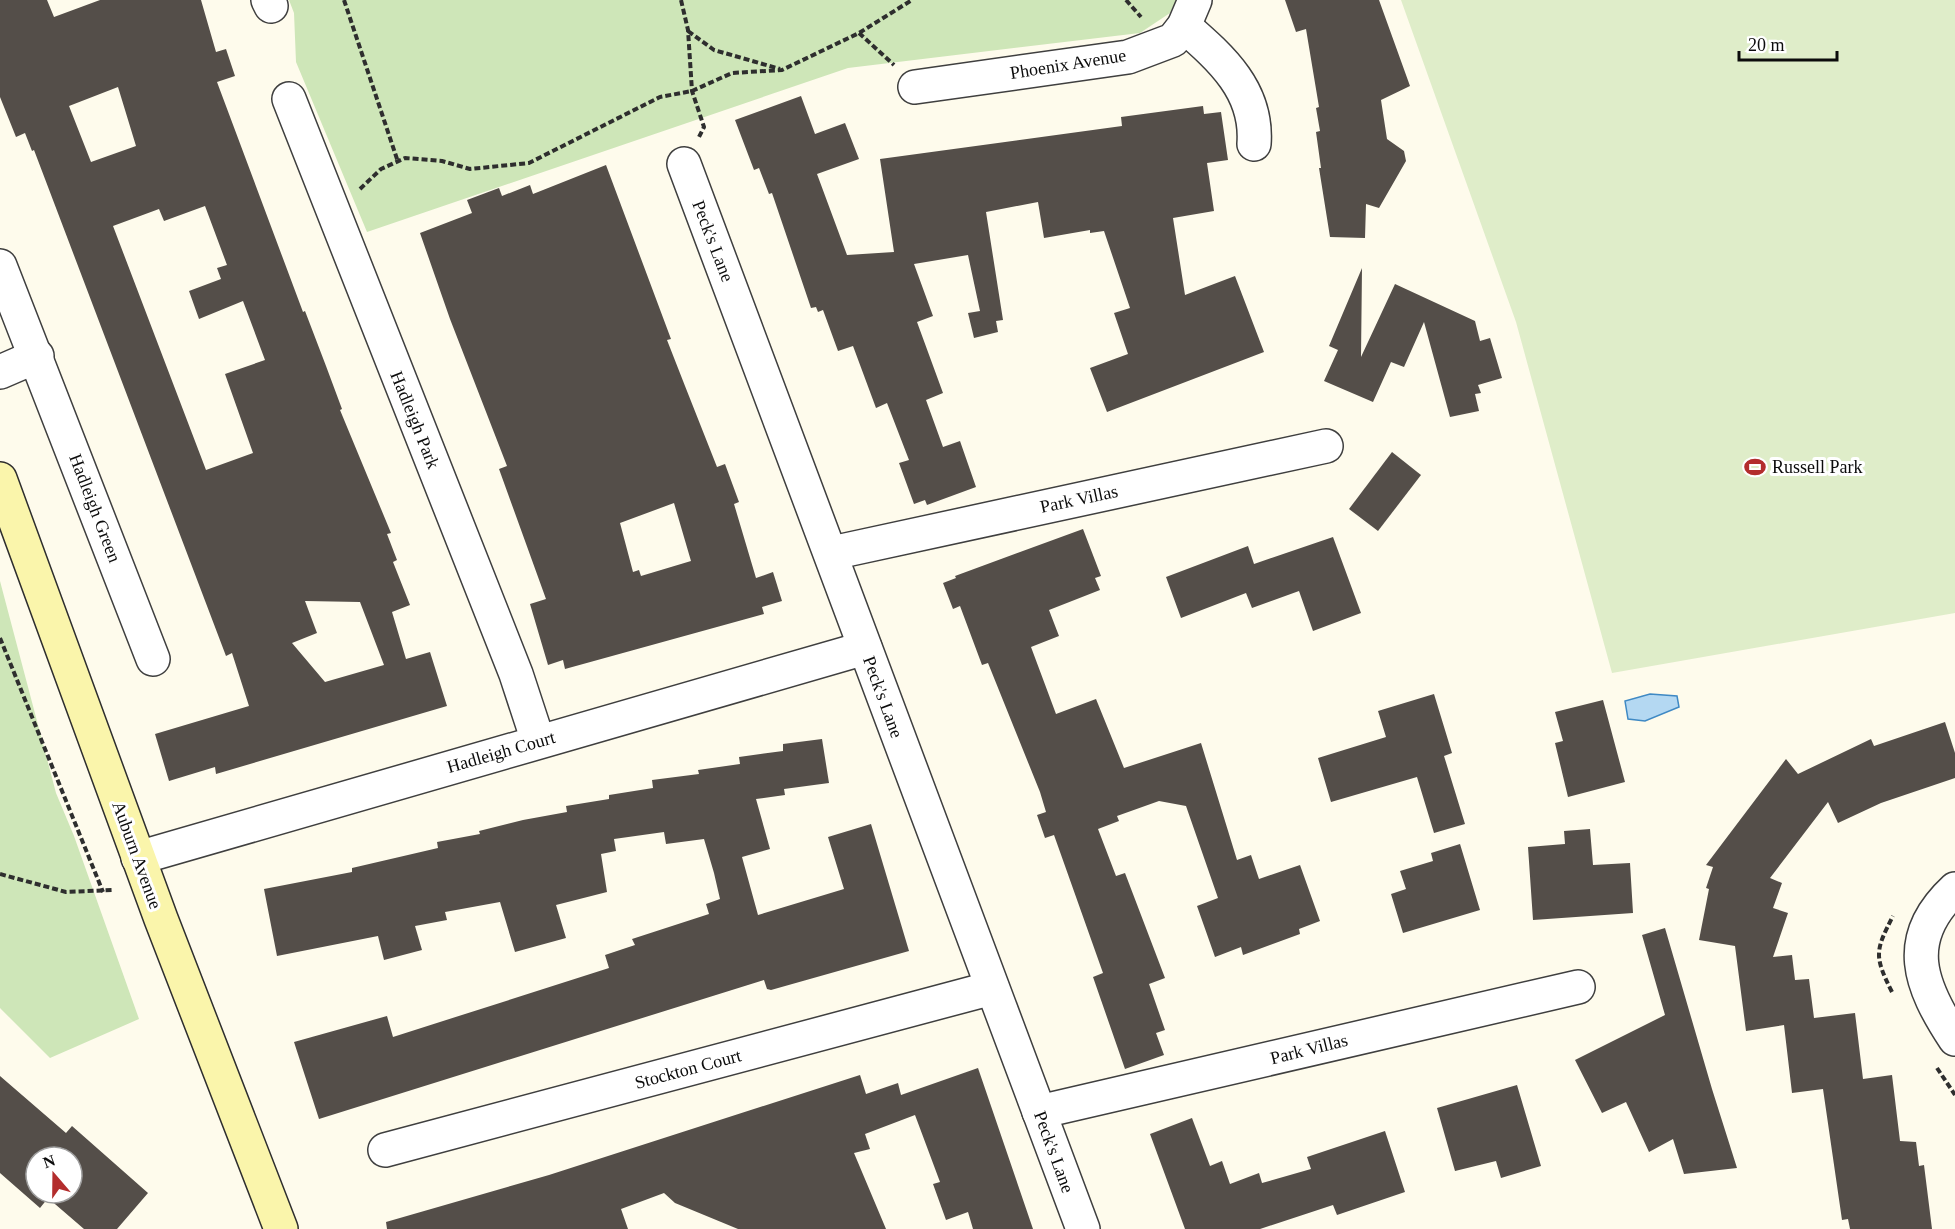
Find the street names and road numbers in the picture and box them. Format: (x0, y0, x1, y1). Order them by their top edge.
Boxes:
street label: Phoenix Avenue (1009, 45, 1127, 83)
street label: Peck's Lane (688, 197, 738, 285)
street label: Hadleigh Park (386, 368, 444, 472)
street label: Hadleigh Green (65, 451, 125, 565)
street label: Park Villas (1038, 481, 1120, 517)
street label: Peck's Lane (859, 653, 907, 741)
street label: Hadleigh Court (445, 727, 557, 777)
street label: Auburn Avenue (108, 798, 166, 912)
street label: Park Villas (1268, 1030, 1350, 1068)
street label: Stockton Court (633, 1045, 743, 1093)
street label: Peck's Lane (1030, 1108, 1078, 1196)

